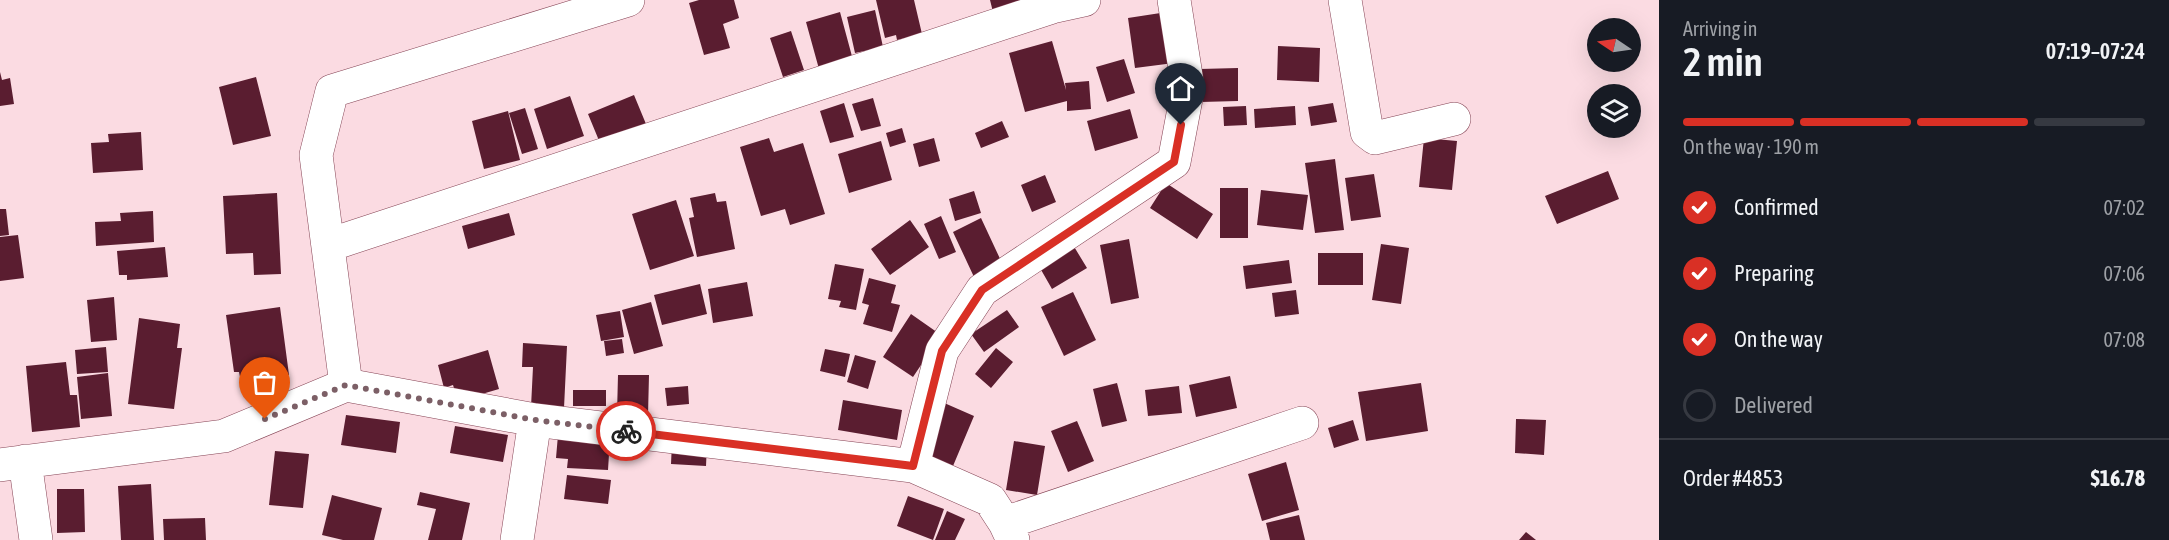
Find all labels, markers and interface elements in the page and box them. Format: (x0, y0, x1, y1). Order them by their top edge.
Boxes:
text: Arriving in (1683, 17, 1757, 40)
north arrow (1587, 18, 1641, 72)
map controls (1587, 18, 1641, 138)
text: 07:19–07:24 (2046, 38, 2145, 64)
text: 2 min (1683, 40, 1763, 84)
pin (1155, 63, 1206, 125)
icon: home (1164, 72, 1197, 105)
button: layers (1587, 84, 1641, 138)
text: On the way · 190 m (1683, 135, 1819, 158)
icon: check (1683, 191, 1716, 224)
text: Confirmed (1734, 194, 1819, 220)
text: 07:02 (2103, 196, 2145, 219)
icon: check (1683, 257, 1716, 290)
text: Preparing (1734, 260, 1814, 286)
text: 07:06 (2103, 262, 2145, 285)
icon: check (1683, 323, 1716, 356)
text: On the way (1734, 326, 1823, 352)
text: 07:08 (2103, 328, 2145, 351)
pin (239, 357, 290, 419)
icon: bag (248, 366, 281, 399)
text: Delivered (1734, 392, 1813, 418)
courier (596, 401, 656, 461)
icon: bike (610, 415, 643, 448)
text: Order #4853 (1683, 465, 1783, 491)
text: $16.78 (2090, 465, 2145, 491)

